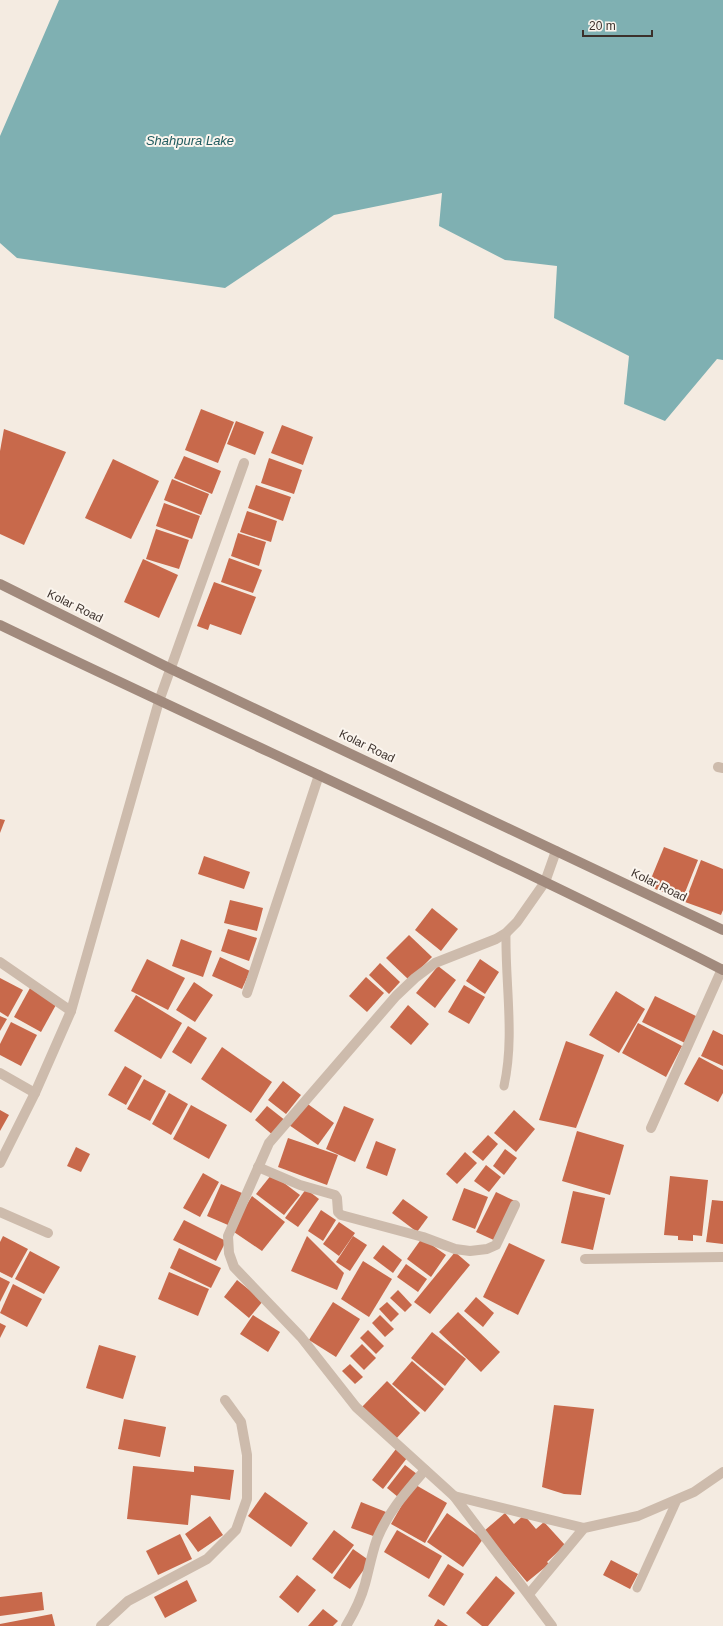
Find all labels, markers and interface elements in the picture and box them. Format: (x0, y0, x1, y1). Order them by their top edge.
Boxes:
scale bar (583, 12, 652, 38)
text: 20 m (589, 19, 616, 33)
water label: Shahpura Lake (146, 133, 234, 148)
street label: Kolar Road (45, 587, 105, 625)
street label: Kolar Road (337, 727, 397, 765)
street label: Kolar Road (629, 866, 689, 904)

